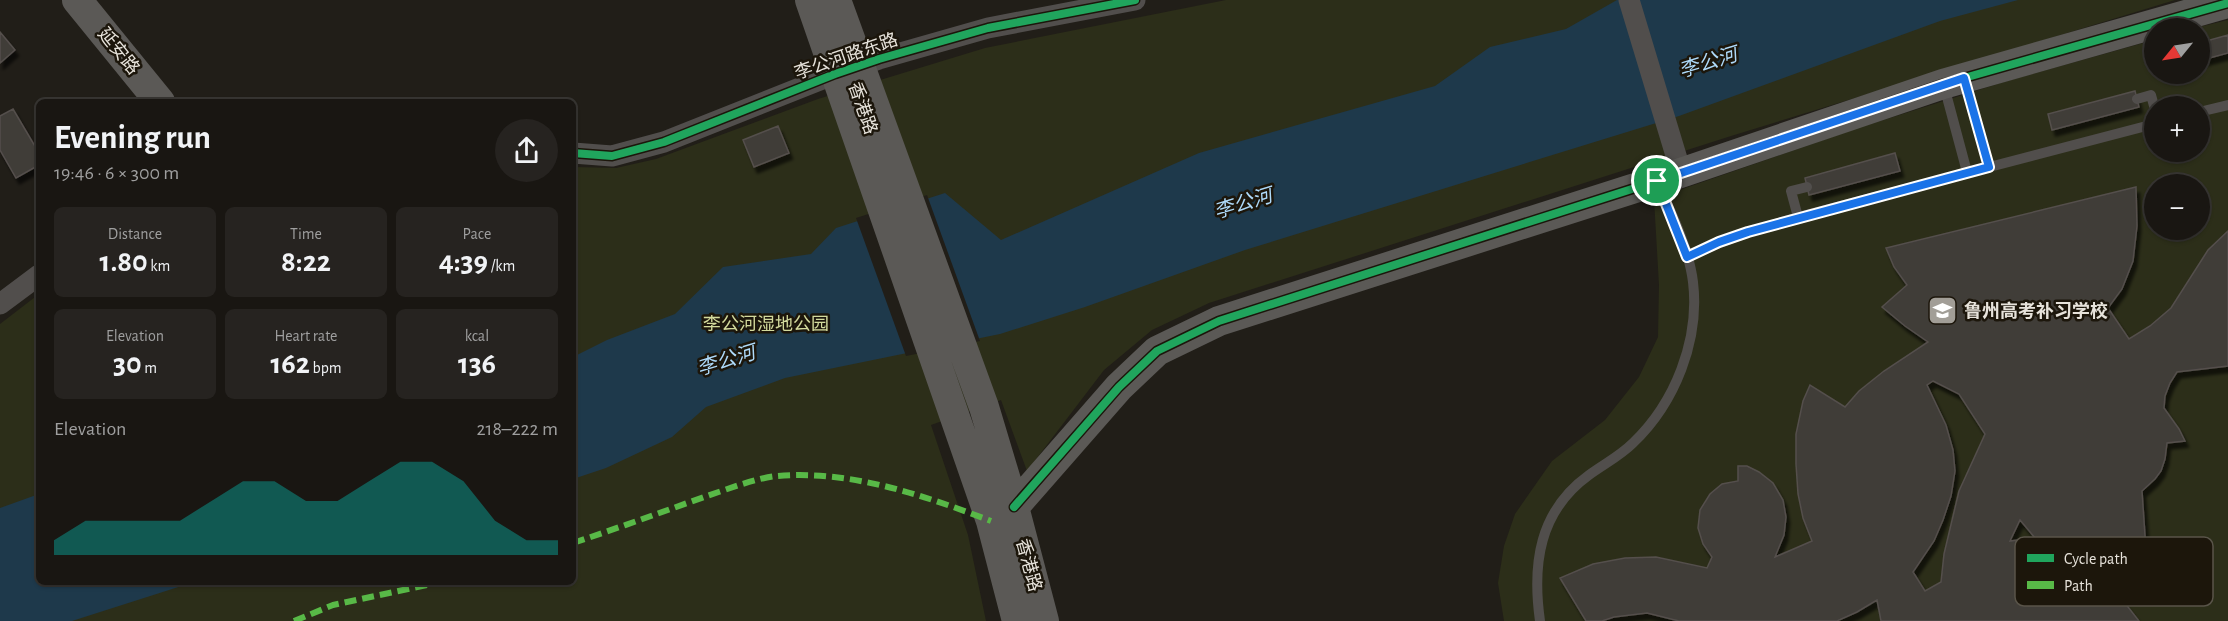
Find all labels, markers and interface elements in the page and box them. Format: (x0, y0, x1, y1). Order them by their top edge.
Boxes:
north arrow (2144, 18, 2210, 84)
map controls (2144, 18, 2210, 240)
street label: 延安路 (94, 24, 144, 78)
street label: 李公河路东路 (792, 29, 900, 83)
water label: 李公河 (1676, 42, 1744, 81)
street label: 香港路 (845, 79, 881, 137)
button: + (2144, 96, 2210, 162)
button: share (495, 119, 558, 182)
text: Evening run (54, 122, 211, 155)
pin (1631, 155, 1682, 206)
text: 19:46 · 6 × 300 m (54, 163, 179, 183)
icon: arrive (1640, 164, 1673, 197)
button: − (2144, 174, 2210, 240)
water label: 李公河 (1211, 183, 1279, 222)
text: Distance (108, 226, 162, 242)
text: Time (290, 226, 322, 242)
text: Pace (463, 226, 491, 242)
text: 1.80 (100, 247, 148, 277)
text: 8:22 (281, 247, 331, 277)
text: 4:39 (439, 247, 488, 277)
text: km (148, 258, 170, 274)
text: /km (488, 258, 515, 274)
school or university icon: 鲁州高考补习学校 (1927, 295, 1959, 327)
place label: 鲁州高考补习学校 (1964, 300, 2108, 321)
park label: 李公河湿地公园 (703, 314, 829, 334)
text: Elevation (106, 328, 164, 344)
text: Heart rate (275, 328, 337, 344)
text: kcal (465, 328, 489, 344)
water label: 李公河 (694, 340, 762, 379)
text: 30 (113, 349, 142, 379)
text: 162 (270, 349, 310, 379)
text: 136 (458, 349, 496, 379)
text: m (142, 360, 157, 376)
text: bpm (310, 360, 342, 376)
text: Elevation (54, 419, 126, 439)
text: 218–222 m (476, 419, 558, 439)
street label: 香港路 (1012, 536, 1046, 594)
legend (2015, 537, 2213, 606)
text: Cycle path (2064, 551, 2128, 568)
text: Path (2064, 578, 2093, 594)

